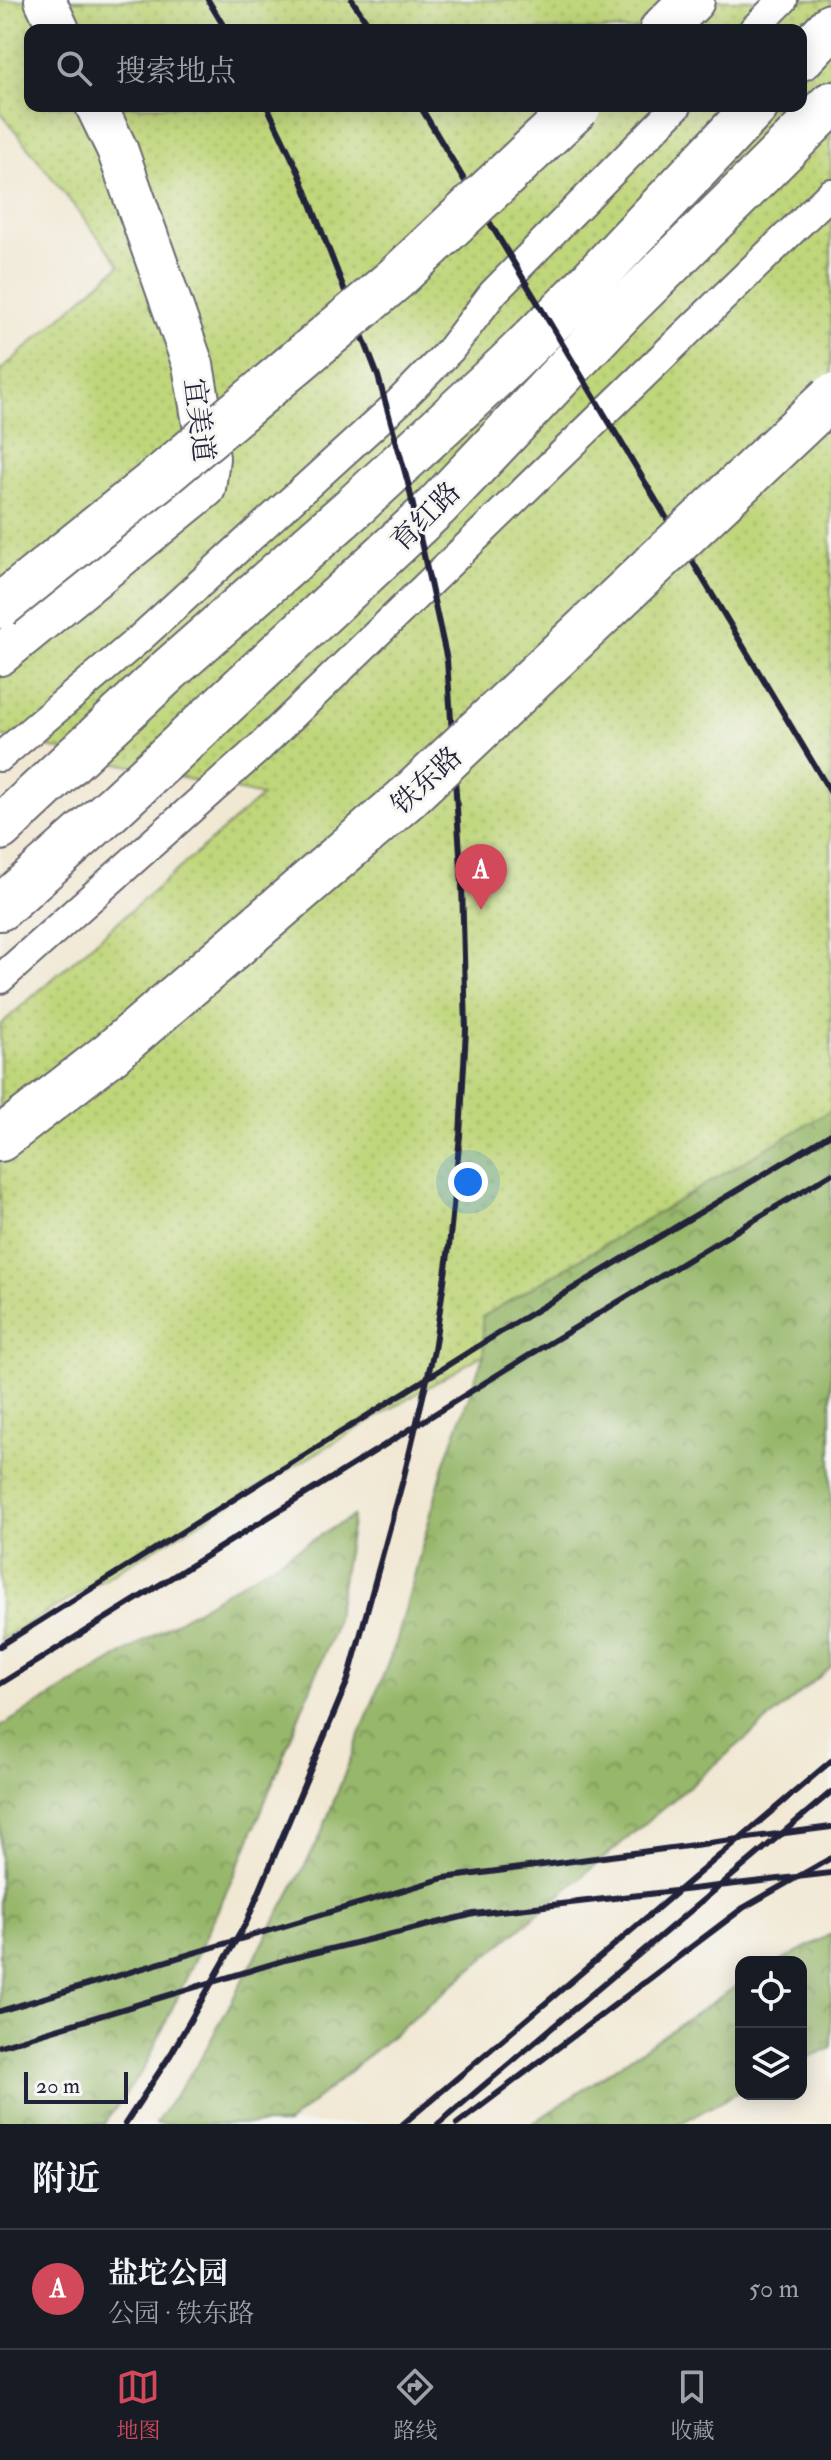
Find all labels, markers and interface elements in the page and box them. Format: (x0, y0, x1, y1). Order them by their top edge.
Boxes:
search box (24, 24, 807, 112)
icon: search (52, 46, 96, 90)
text: 搜索地点 (116, 53, 236, 90)
street label: 宜美道 (176, 376, 221, 464)
street label: 育红路 (384, 475, 468, 559)
street label: 铁东路 (384, 740, 470, 823)
pin: A (455, 844, 507, 910)
your location (448, 1162, 488, 1202)
map controls (735, 1956, 807, 2100)
button: locate (735, 1956, 807, 2028)
button: layers (735, 2028, 807, 2100)
scale bar (24, 2068, 128, 2104)
text: 20 m (36, 2072, 80, 2100)
text: 附近 (32, 2158, 100, 2201)
text: 盐坨公园 (108, 2255, 228, 2292)
text: A (50, 2273, 66, 2305)
text: 50 m (749, 2273, 799, 2305)
text: 公园 · 铁东路 (108, 2298, 254, 2330)
tab: 地图 (116, 2365, 161, 2445)
tab: 路线 (393, 2365, 438, 2445)
tab: 收藏 (670, 2365, 715, 2445)

